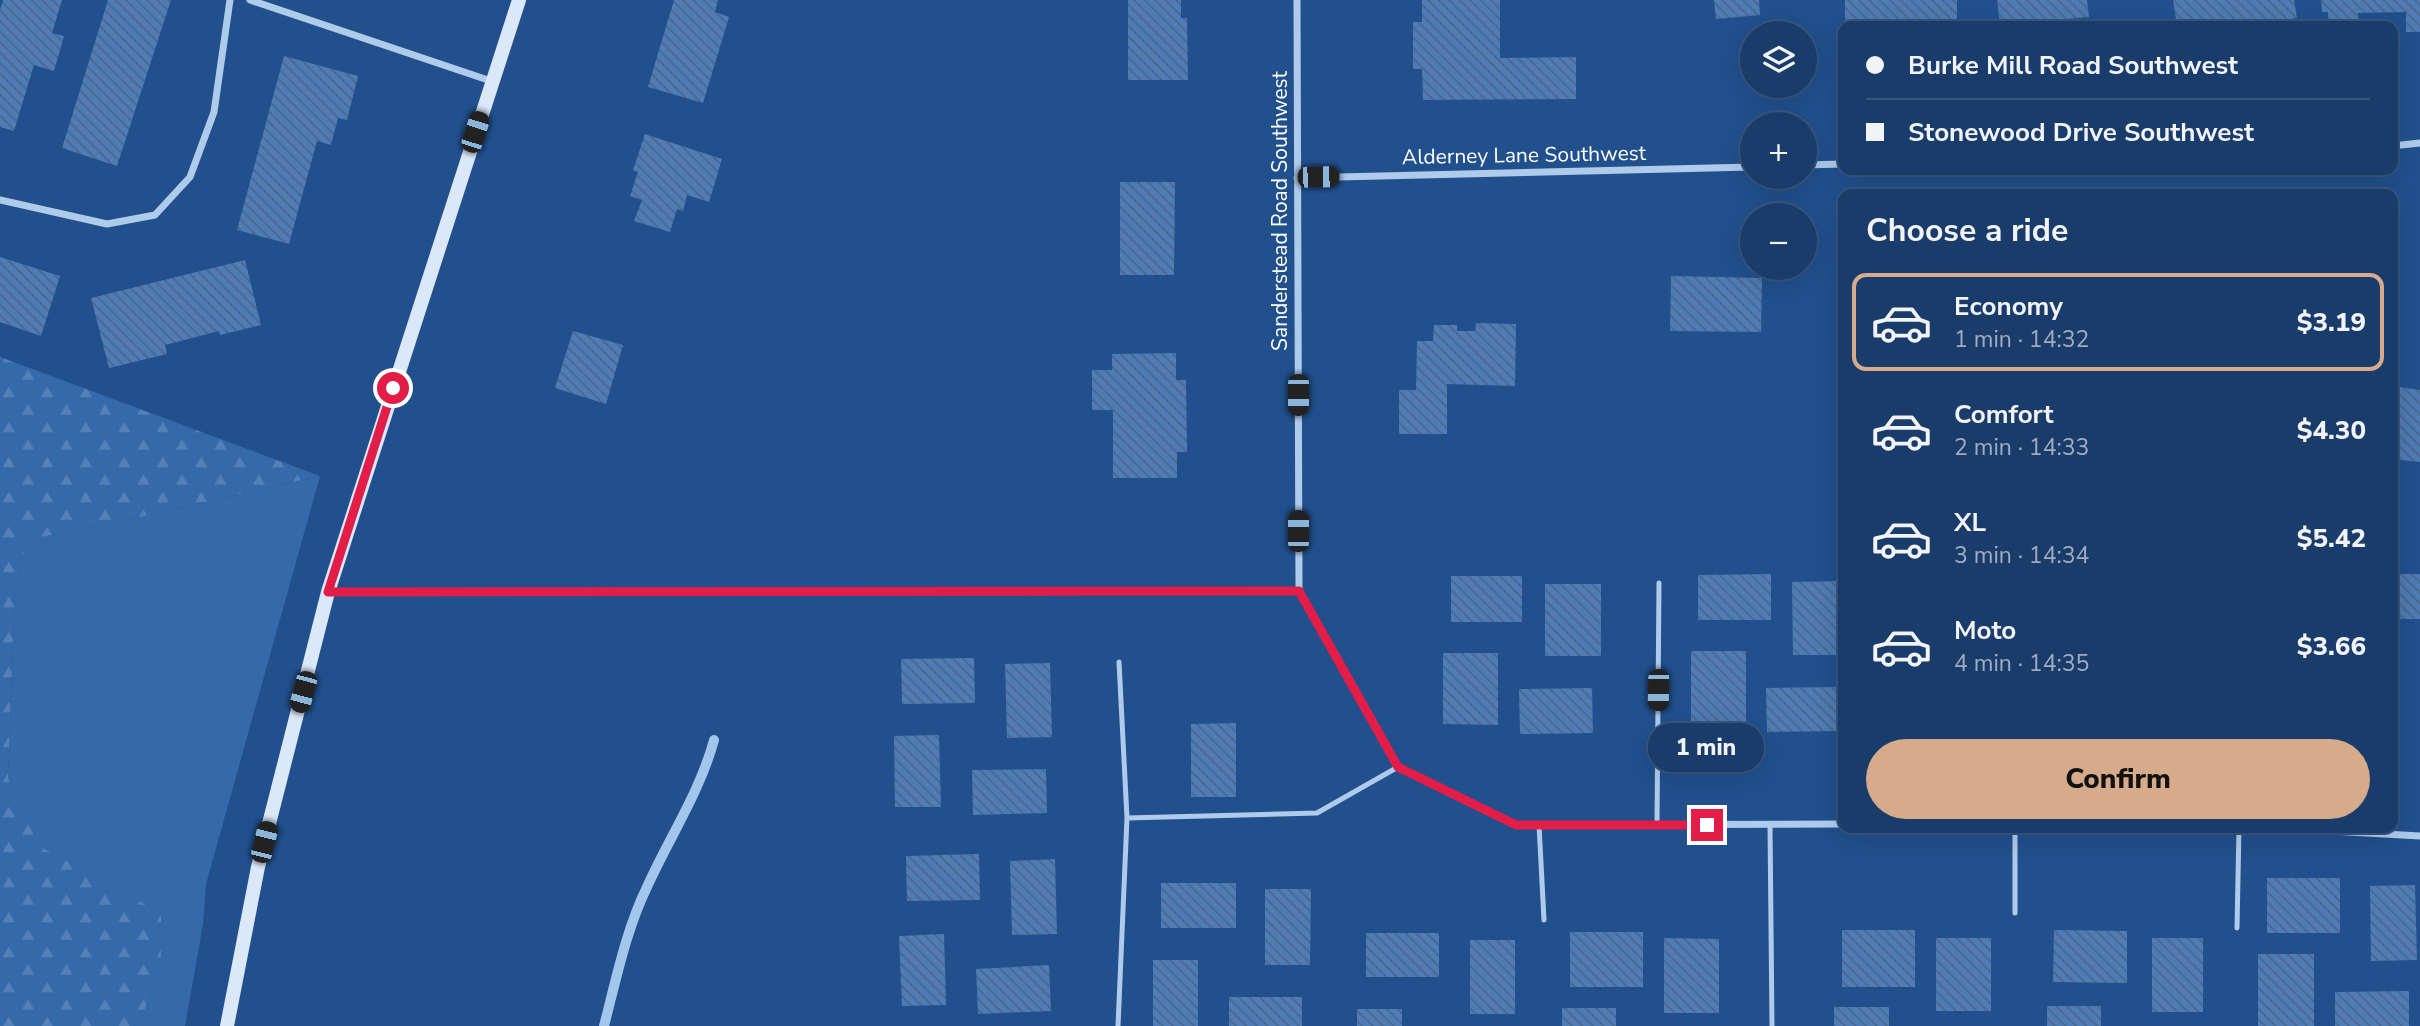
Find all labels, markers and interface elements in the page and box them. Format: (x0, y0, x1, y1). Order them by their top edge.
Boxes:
map controls (1740, 21, 1817, 280)
button: layers (1740, 21, 1817, 98)
text: Burke Mill Road Southwest (1908, 48, 2238, 83)
street label: Sanderstead Road Southwest (1266, 70, 1294, 351)
car (459, 109, 492, 155)
button: + (1740, 112, 1817, 189)
text: Stonewood Drive Southwest (1908, 115, 2254, 150)
street label: Alderney Lane Southwest (1402, 139, 1647, 171)
car (1297, 166, 1340, 188)
button: − (1740, 203, 1817, 280)
text: Choose a ride (1866, 209, 2068, 252)
text: Economy (1954, 289, 2063, 324)
icon: car (1870, 291, 1933, 354)
text: $3.19 (2297, 305, 2366, 340)
text: 1 min · 14:32 (1954, 324, 2089, 355)
route start (377, 372, 409, 404)
car (1288, 374, 1309, 416)
text: Comfort (1954, 397, 2054, 432)
icon: car (1870, 399, 1933, 462)
text: $4.30 (2297, 413, 2366, 448)
text: 2 min · 14:33 (1954, 432, 2089, 463)
text: XL (1954, 505, 1986, 540)
icon: car (1870, 507, 1933, 570)
car (1288, 510, 1309, 552)
text: $5.42 (2297, 521, 2366, 556)
text: 3 min · 14:34 (1954, 540, 2089, 571)
text: Moto (1954, 613, 2016, 648)
icon: car (1870, 615, 1933, 678)
text: $3.66 (2297, 629, 2366, 664)
text: 4 min · 14:35 (1954, 648, 2089, 679)
car (288, 669, 319, 715)
car (1648, 669, 1669, 711)
callout: 1 min (1649, 724, 1765, 772)
text: 1 min (1676, 732, 1736, 763)
button: Confirm (1866, 739, 2370, 819)
route end (1691, 809, 1723, 841)
car (249, 819, 280, 865)

